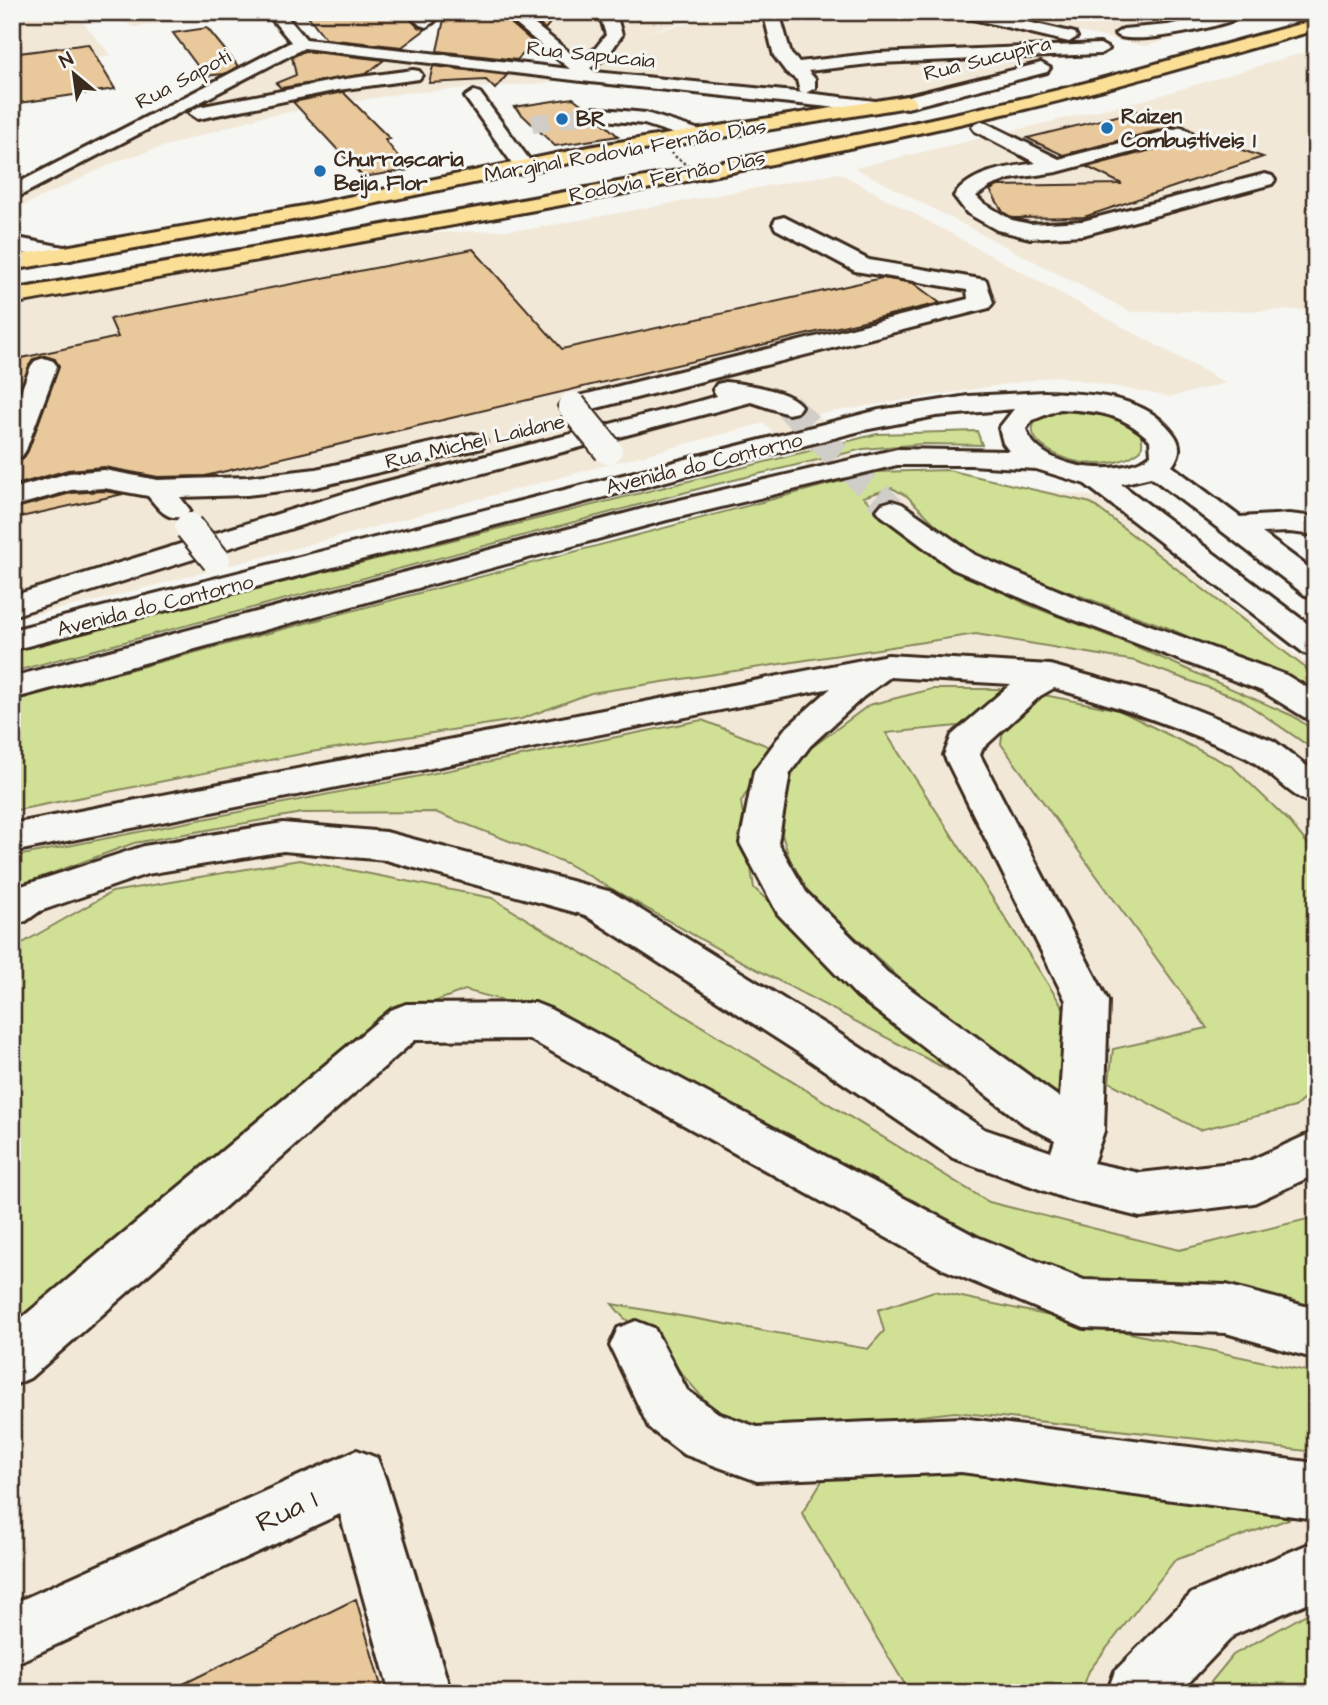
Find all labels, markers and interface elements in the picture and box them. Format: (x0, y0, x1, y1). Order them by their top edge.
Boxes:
street label: Rua Sucupira (921, 29, 1054, 89)
street label: Rua Sapucaia (525, 33, 657, 77)
north arrow (38, 38, 108, 108)
street label: Rua Sapoti (130, 42, 236, 118)
text: N (55, 46, 78, 75)
place label: Raizen Combustíveis 1 (1121, 102, 1256, 155)
place label: BR (576, 105, 606, 134)
marker: BR (554, 111, 570, 127)
street label: Marginal Rodovia Fernão Dias (482, 113, 768, 187)
marker: Raizen Combustíveis 1 (1099, 120, 1115, 136)
place label: Churrascaria Beija Flor (334, 145, 464, 199)
street label: Rodovia Fernão Dias (567, 145, 767, 207)
marker: Churrascaria Beija Flor (312, 163, 328, 179)
street label: Rua Michel Laidane (382, 407, 568, 476)
street label: Avenida do Contorno (603, 425, 806, 502)
street label: Avenida do Contorno (54, 567, 257, 644)
street label: Rua 1 (250, 1480, 324, 1542)

